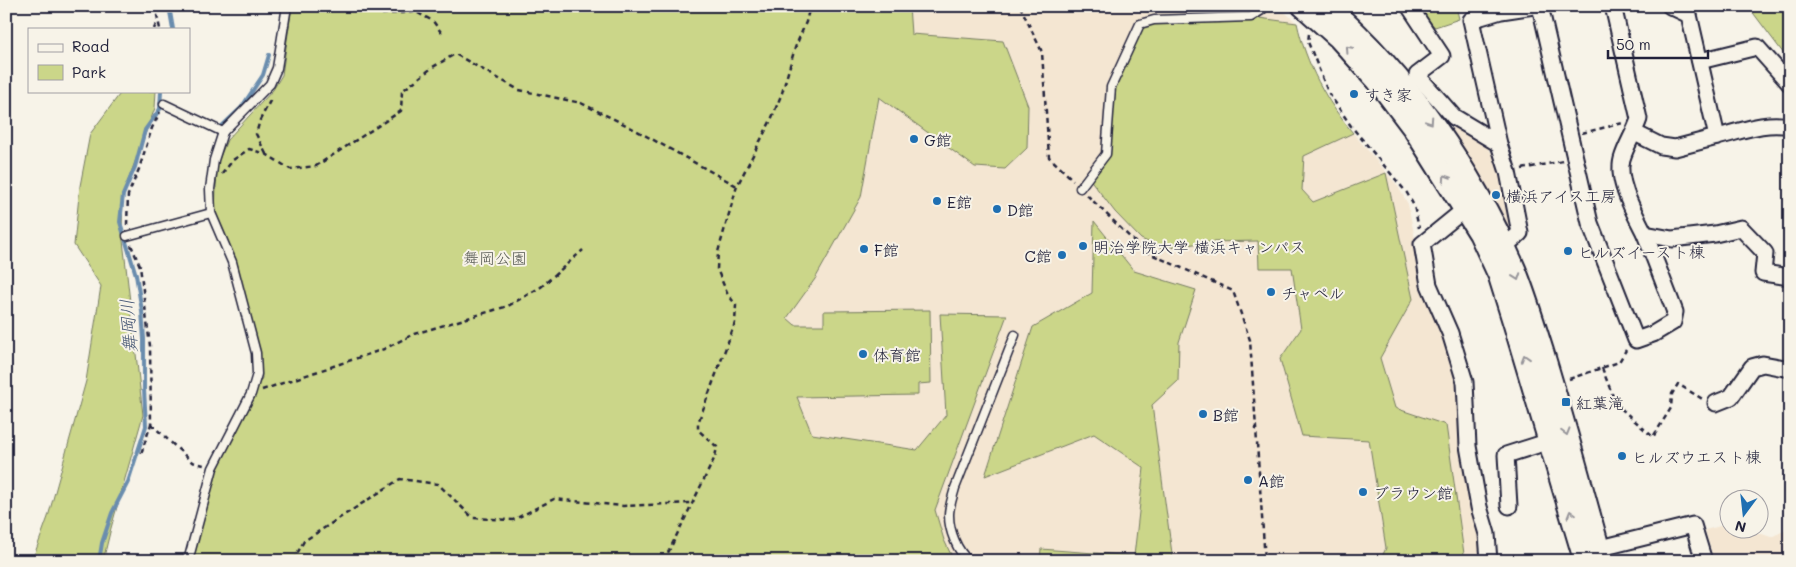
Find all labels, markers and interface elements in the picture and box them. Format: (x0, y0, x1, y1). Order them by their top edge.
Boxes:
legend (28, 28, 190, 92)
scale bar (1608, 28, 1708, 60)
text: 50 m (1616, 34, 1651, 54)
text: Road (72, 36, 109, 56)
one-way arrow (1345, 45, 1354, 54)
text: Park (72, 62, 106, 82)
place label: すき家 (1364, 84, 1412, 105)
marker: すき家 (1348, 88, 1360, 100)
one-way arrow (1424, 115, 1433, 124)
place label: G館 (924, 129, 952, 150)
marker: G館 (908, 133, 920, 145)
one-way arrow (1443, 175, 1452, 184)
place label: 横浜アイス工房 (1506, 185, 1616, 206)
marker: 横浜アイス工房 (1490, 189, 1502, 201)
place label: E館 (947, 191, 972, 212)
marker: E館 (931, 195, 943, 207)
place label: D館 (1007, 199, 1034, 220)
marker: D館 (991, 203, 1003, 215)
place label: 明治学院大学 横浜キャンパス (1093, 236, 1305, 257)
place label: F館 (874, 239, 899, 260)
marker: 明治学院大学 横浜キャンパス (1077, 240, 1089, 252)
place label: ヒルズイースト棟 (1578, 241, 1705, 262)
marker: F館 (858, 243, 870, 255)
place label: C館 (1025, 245, 1052, 266)
marker: ヒルズイースト棟 (1562, 245, 1574, 257)
park label: 舞岡公園 (463, 247, 527, 268)
marker: C館 (1056, 249, 1068, 261)
one-way arrow (1511, 272, 1521, 281)
place label: チャペル (1281, 282, 1345, 303)
marker: チャペル (1265, 286, 1277, 298)
water label: 舞岡川 (114, 298, 142, 354)
place label: 体育館 (873, 344, 921, 365)
marker: 体育館 (857, 348, 869, 360)
one-way arrow (1521, 354, 1531, 363)
place label: 紅葉滝 (1576, 392, 1624, 413)
marker: 紅葉滝 (1560, 396, 1572, 408)
place label: B館 (1213, 404, 1239, 425)
marker: B館 (1197, 408, 1209, 420)
one-way arrow (1560, 428, 1571, 437)
place label: ヒルズウエスト棟 (1632, 446, 1761, 467)
marker: ヒルズウエスト棟 (1616, 450, 1628, 462)
place label: A館 (1258, 470, 1285, 491)
marker: A館 (1242, 474, 1254, 486)
place label: ブラウン館 (1373, 482, 1453, 503)
marker: ブラウン館 (1357, 486, 1369, 498)
north arrow (1718, 490, 1768, 540)
one-way arrow (1566, 510, 1577, 518)
text: N (1733, 516, 1748, 538)

